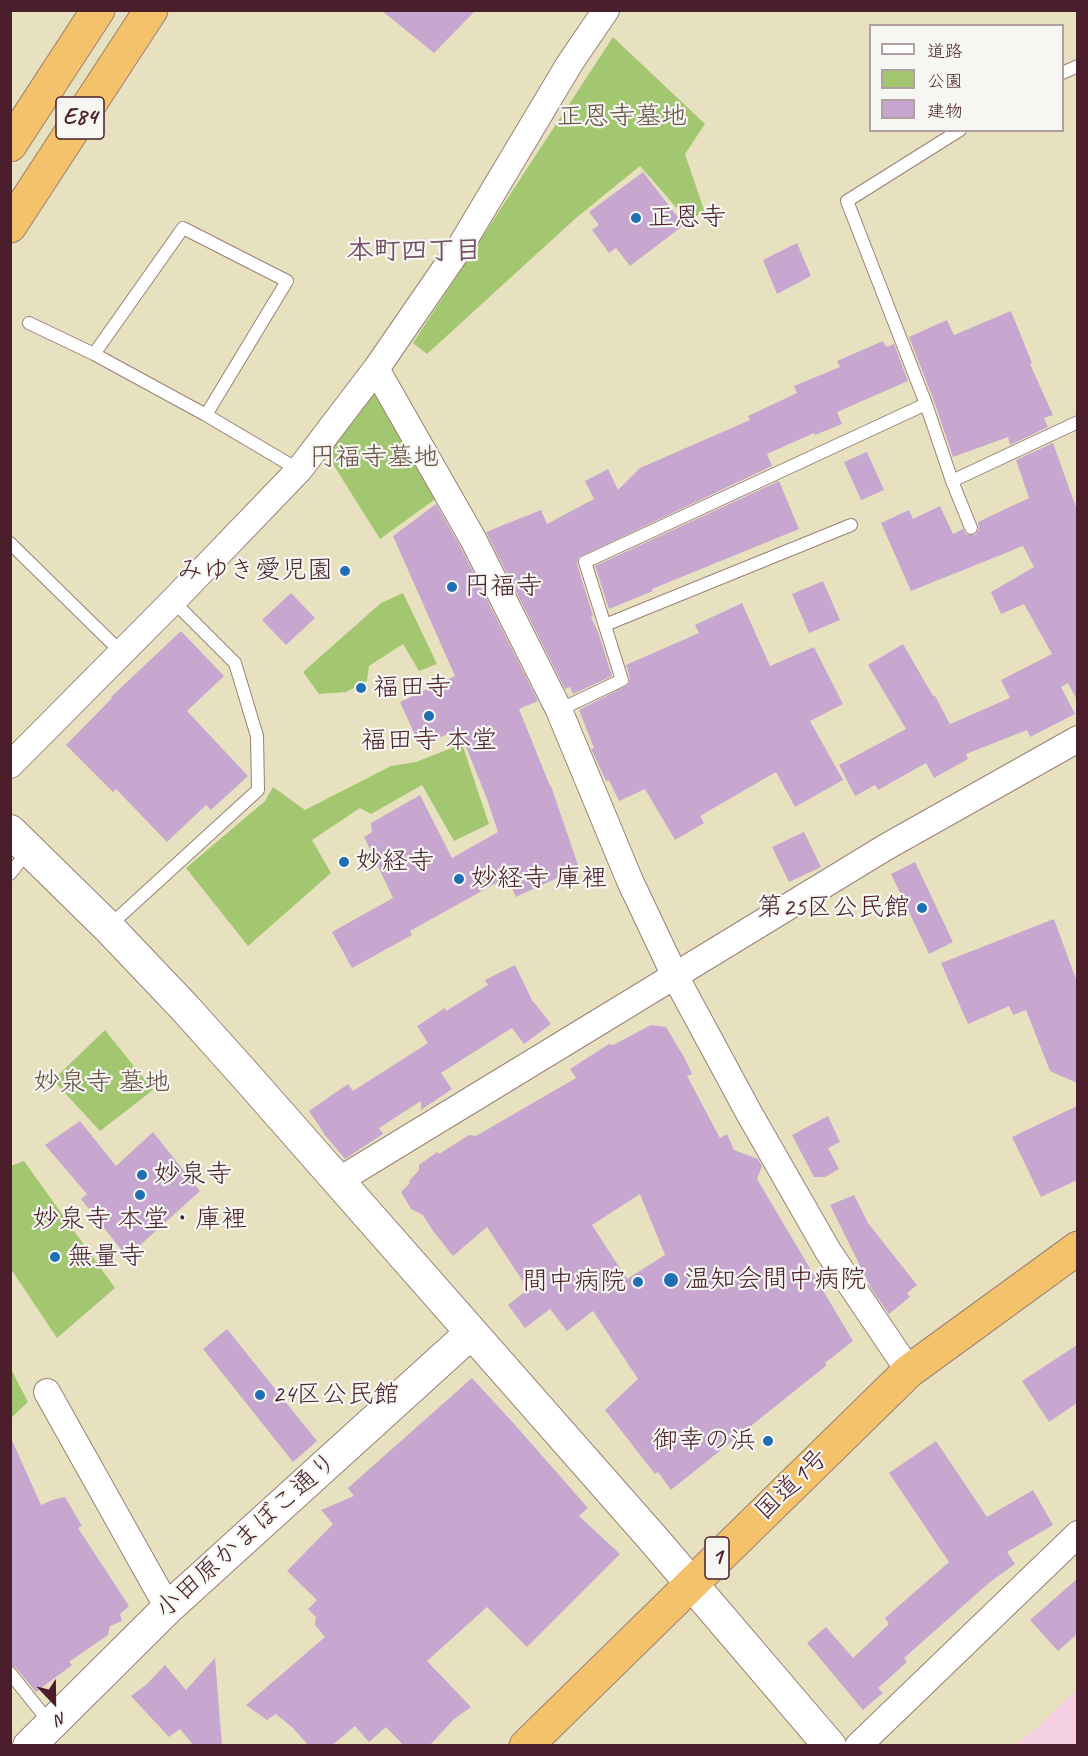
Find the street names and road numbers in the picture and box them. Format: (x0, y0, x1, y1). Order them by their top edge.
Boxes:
road number: E84 (56, 97, 104, 139)
street label: 国道1号 (749, 1443, 835, 1527)
street label: 小田原かまぼこ通り (150, 1446, 344, 1626)
road number: 1 (705, 1537, 729, 1579)

